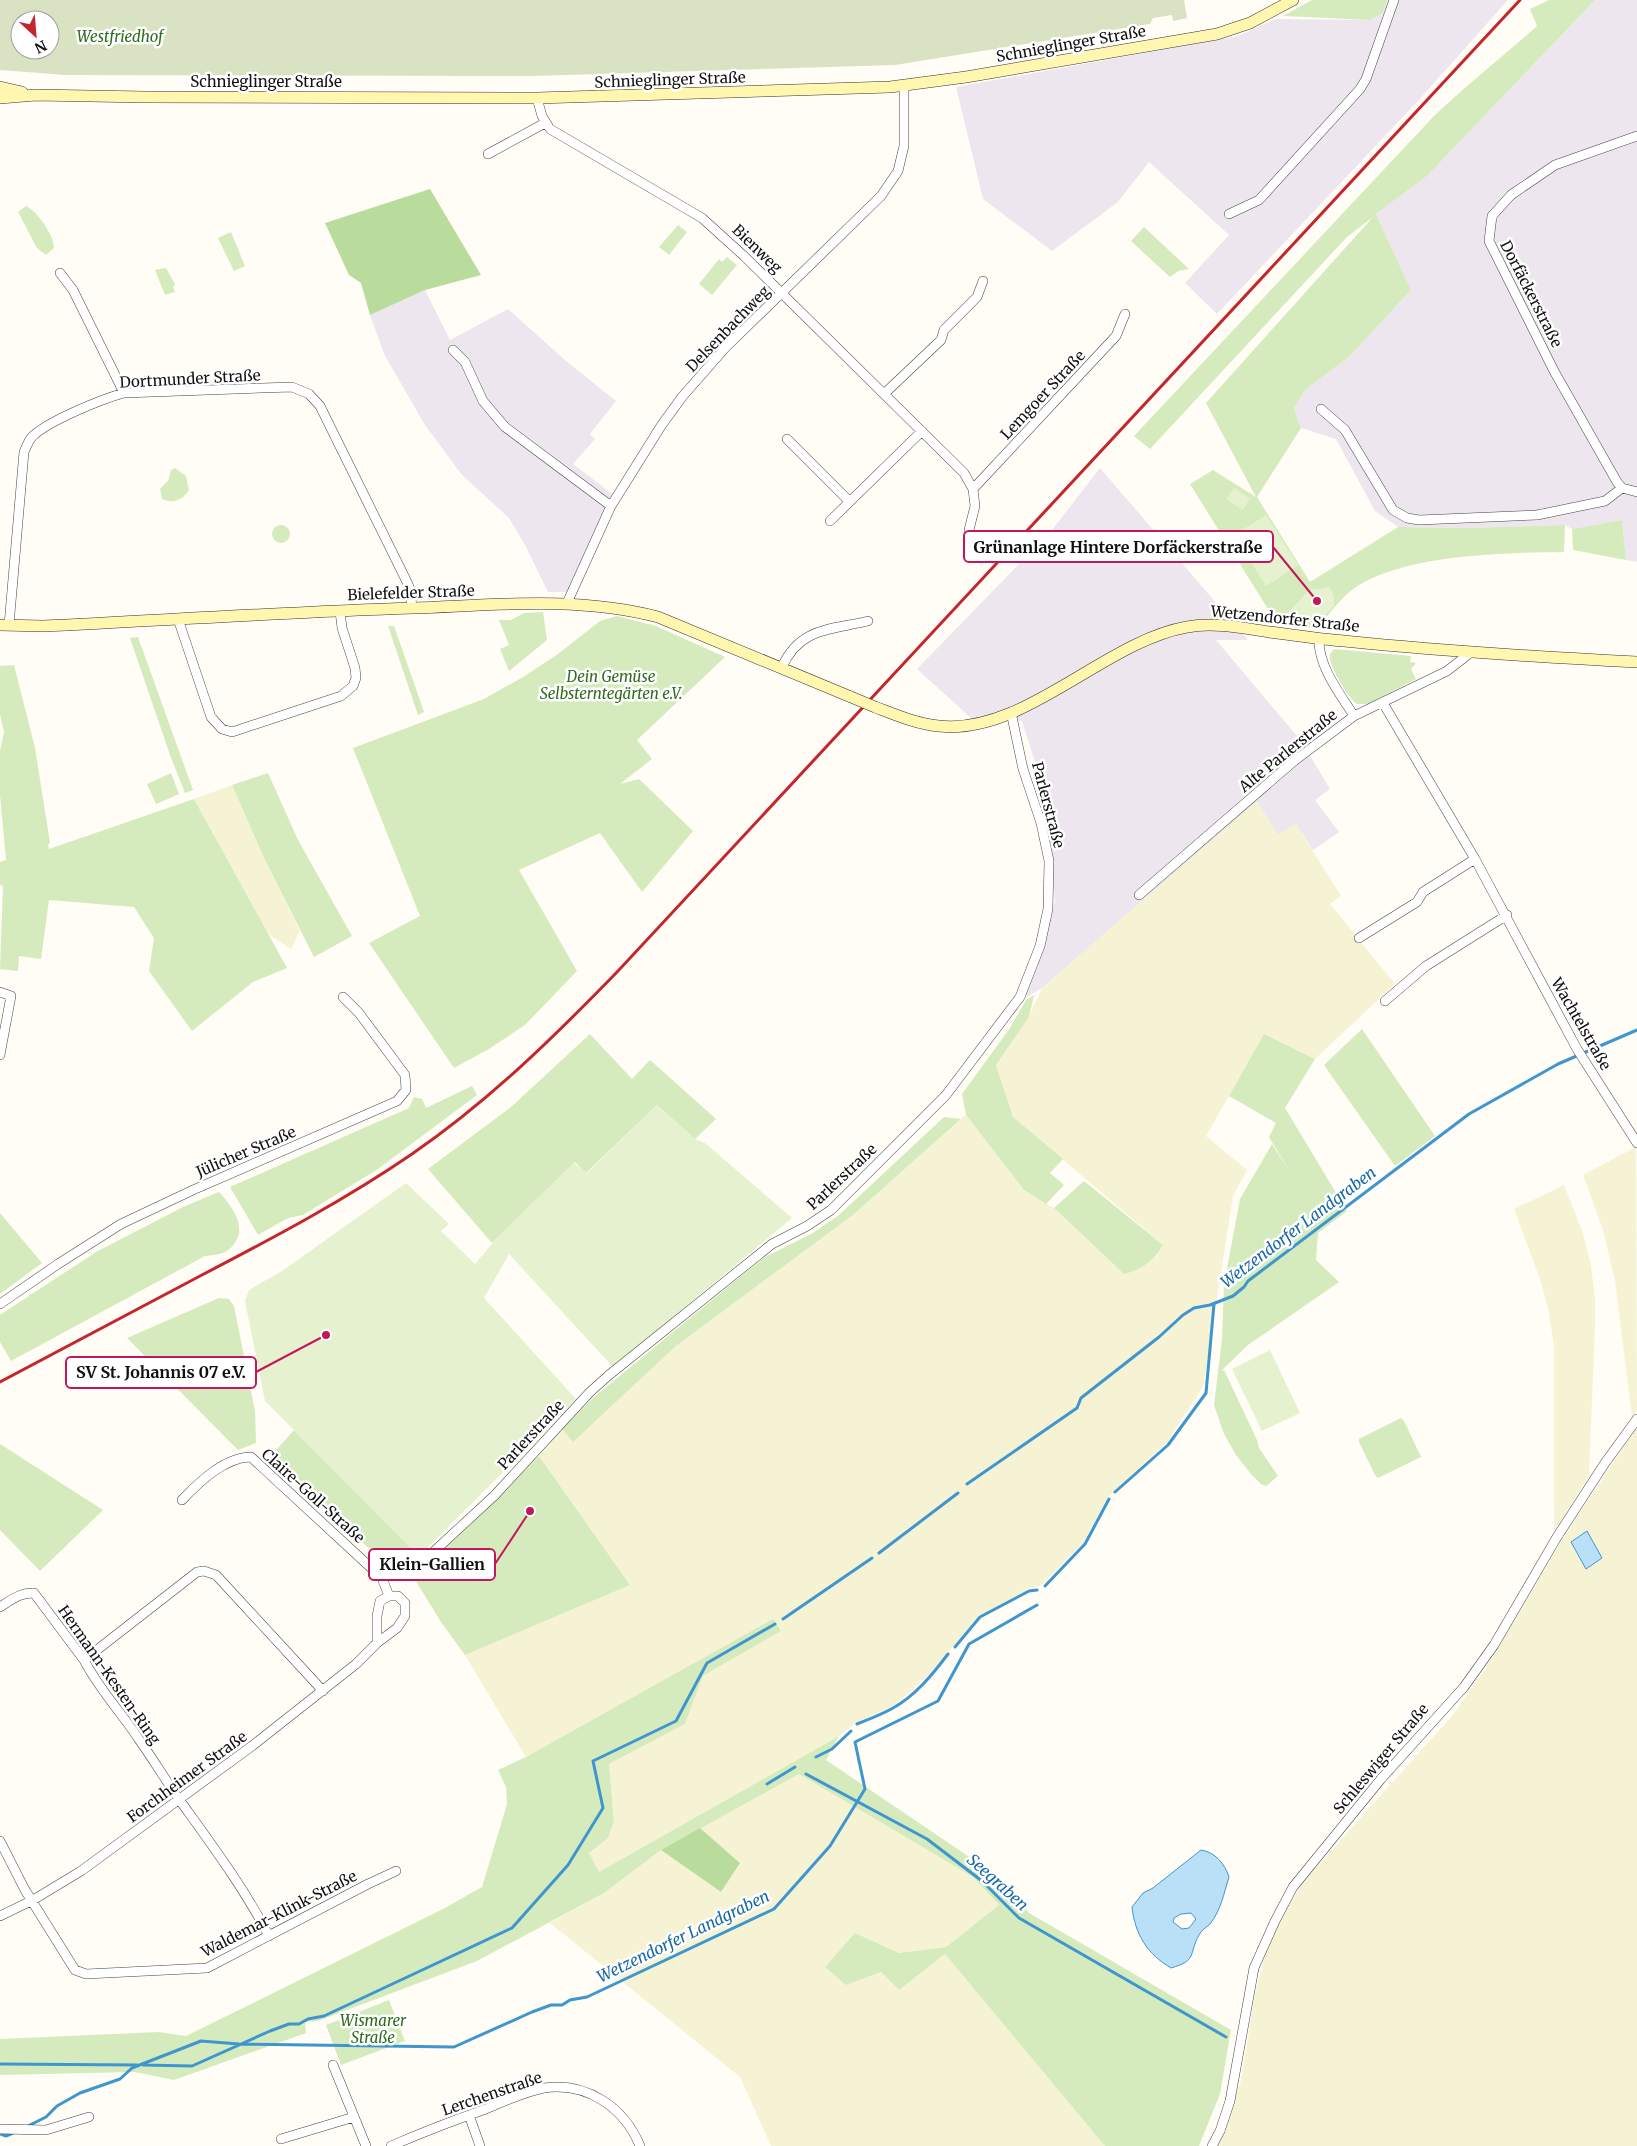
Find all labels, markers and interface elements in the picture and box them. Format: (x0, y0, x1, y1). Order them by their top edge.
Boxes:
north arrow (10, 10, 60, 60)
street label: Schnieglinger Straße (995, 21, 1147, 66)
park label: Westfriedhof (77, 27, 165, 46)
text: N (32, 36, 50, 57)
street label: Schnieglinger Straße (594, 67, 746, 92)
street label: Schnieglinger Straße (190, 72, 342, 91)
street label: Bienweg (728, 220, 786, 277)
street label: Dorfäckerstraße (1496, 237, 1567, 351)
street label: Delsenbachweg (682, 281, 774, 376)
street label: Lemgoer Straße (996, 346, 1089, 443)
street label: Dortmunder Straße (119, 365, 261, 392)
callout: Grünanlage Hintere Dorfäckerstraße (964, 531, 1273, 562)
text: Grünanlage Hintere Dorfäckerstraße (974, 537, 1263, 557)
street label: Bielefelder Straße (347, 581, 475, 604)
street label: Wetzendorfer Straße (1209, 601, 1360, 636)
park label: Dein Gemüse Selbsterntegärten e.V. (540, 667, 682, 703)
street label: Alte Parlerstraße (1234, 705, 1341, 797)
street label: Parlerstraße (1028, 760, 1069, 850)
street label: Wachtelstraße (1547, 973, 1616, 1073)
street label: Jülicher Straße (192, 1122, 299, 1181)
street label: Parlerstraße (803, 1139, 881, 1214)
water label: Wetzendorfer Landgraben (1216, 1162, 1380, 1292)
callout: SV St. Johannis 07 e.V. (66, 1357, 256, 1388)
text: SV St. Johannis 07 e.V. (76, 1362, 246, 1382)
street label: Parlerstraße (493, 1396, 568, 1474)
street label: Claire-Goll-Straße (258, 1444, 369, 1547)
callout: Klein-Gallien (369, 1549, 495, 1580)
text: Klein-Gallien (379, 1554, 485, 1574)
street label: Hermann-Kesten-Ring (54, 1601, 165, 1748)
street label: Schleswiger Straße (1329, 1700, 1432, 1818)
street label: Forchheimer Straße (123, 1727, 250, 1826)
water label: Seegraben (963, 1849, 1033, 1915)
street label: Waldemar-Klink-Straße (197, 1866, 360, 1962)
water label: Wetzendorfer Landgraben (593, 1885, 773, 1987)
park label: Wismarer Straße (340, 2011, 407, 2047)
street label: Lerchenstraße (439, 2067, 544, 2120)

